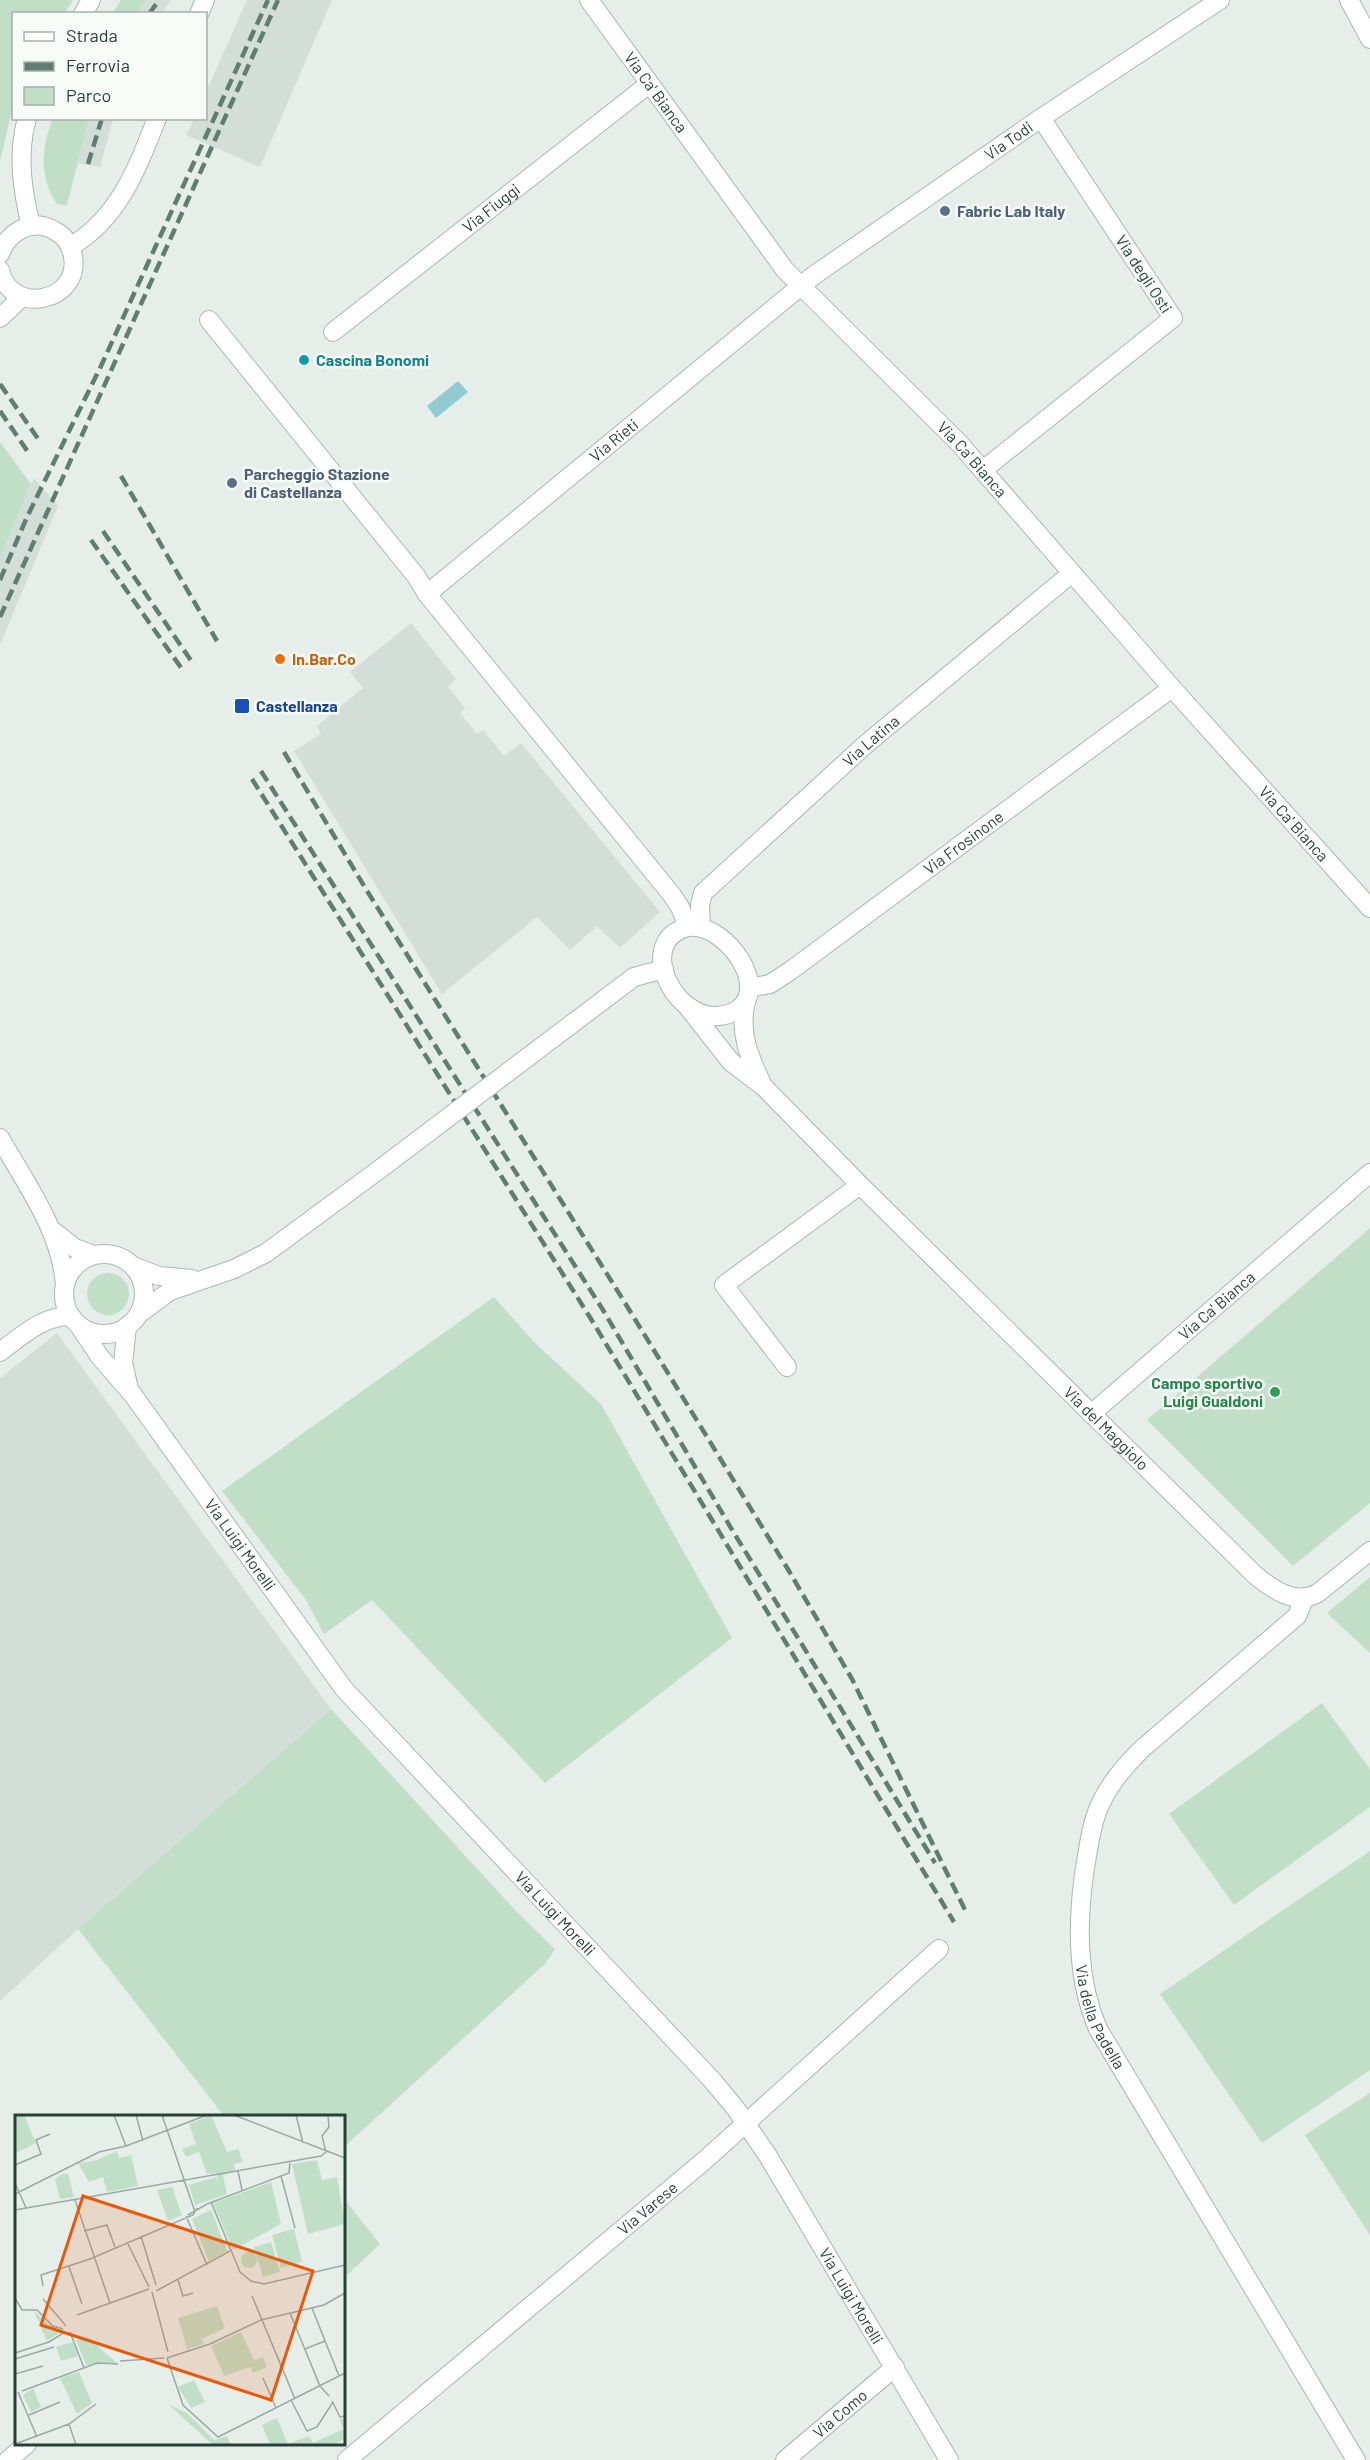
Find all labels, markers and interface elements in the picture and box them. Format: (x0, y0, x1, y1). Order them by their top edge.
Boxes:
legend (12, 12, 207, 120)
text: Strada (66, 24, 118, 46)
street label: Via Ca' Bianca (621, 48, 692, 136)
text: Ferrovia (66, 54, 130, 76)
text: Parco (66, 84, 111, 106)
street label: Via Todi (980, 117, 1036, 163)
street label: Via Fiuggi (458, 179, 523, 236)
place label: Fabric Lab Italy (957, 201, 1065, 220)
marker: Fabric Lab Italy (938, 204, 952, 218)
street label: Via degli Osti (1112, 231, 1177, 316)
place label: Cascina Bonomi (316, 350, 429, 369)
marker: Cascina Bonomi (297, 353, 311, 367)
street label: Via Rieti (585, 414, 642, 465)
street label: Via Ca' Bianca (934, 417, 1011, 501)
place label: Parcheggio Stazione di Castellanza (244, 464, 390, 501)
marker: Parcheggio Stazione di Castellanza (225, 476, 239, 490)
place label: In.Bar.Co (292, 649, 356, 668)
marker: In.Bar.Co (273, 652, 287, 666)
place label: Castellanza (256, 696, 338, 715)
marker: Castellanza (233, 697, 251, 715)
street label: Via Latina (838, 711, 903, 770)
street label: Via Ca' Bianca (1256, 782, 1333, 865)
street label: Via Frosinone (919, 806, 1007, 878)
street label: Via Ca' Bianca (1174, 1267, 1258, 1343)
place label: Campo sportivo Luigi Gualdoni (1151, 1373, 1263, 1410)
street label: Via del Maggiolo (1060, 1382, 1153, 1474)
marker: Campo sportivo Luigi Gualdoni (1268, 1385, 1282, 1399)
street label: Via Luigi Morelli (201, 1495, 280, 1594)
street label: Via Luigi Morelli (511, 1867, 600, 1959)
street label: Via della Padella (1073, 1963, 1130, 2072)
inset map (15, 2115, 345, 2445)
street label: Via Varese (613, 2177, 681, 2238)
street label: Via Luigi Morelli (816, 2244, 888, 2347)
street label: Via Como (809, 2385, 871, 2441)

